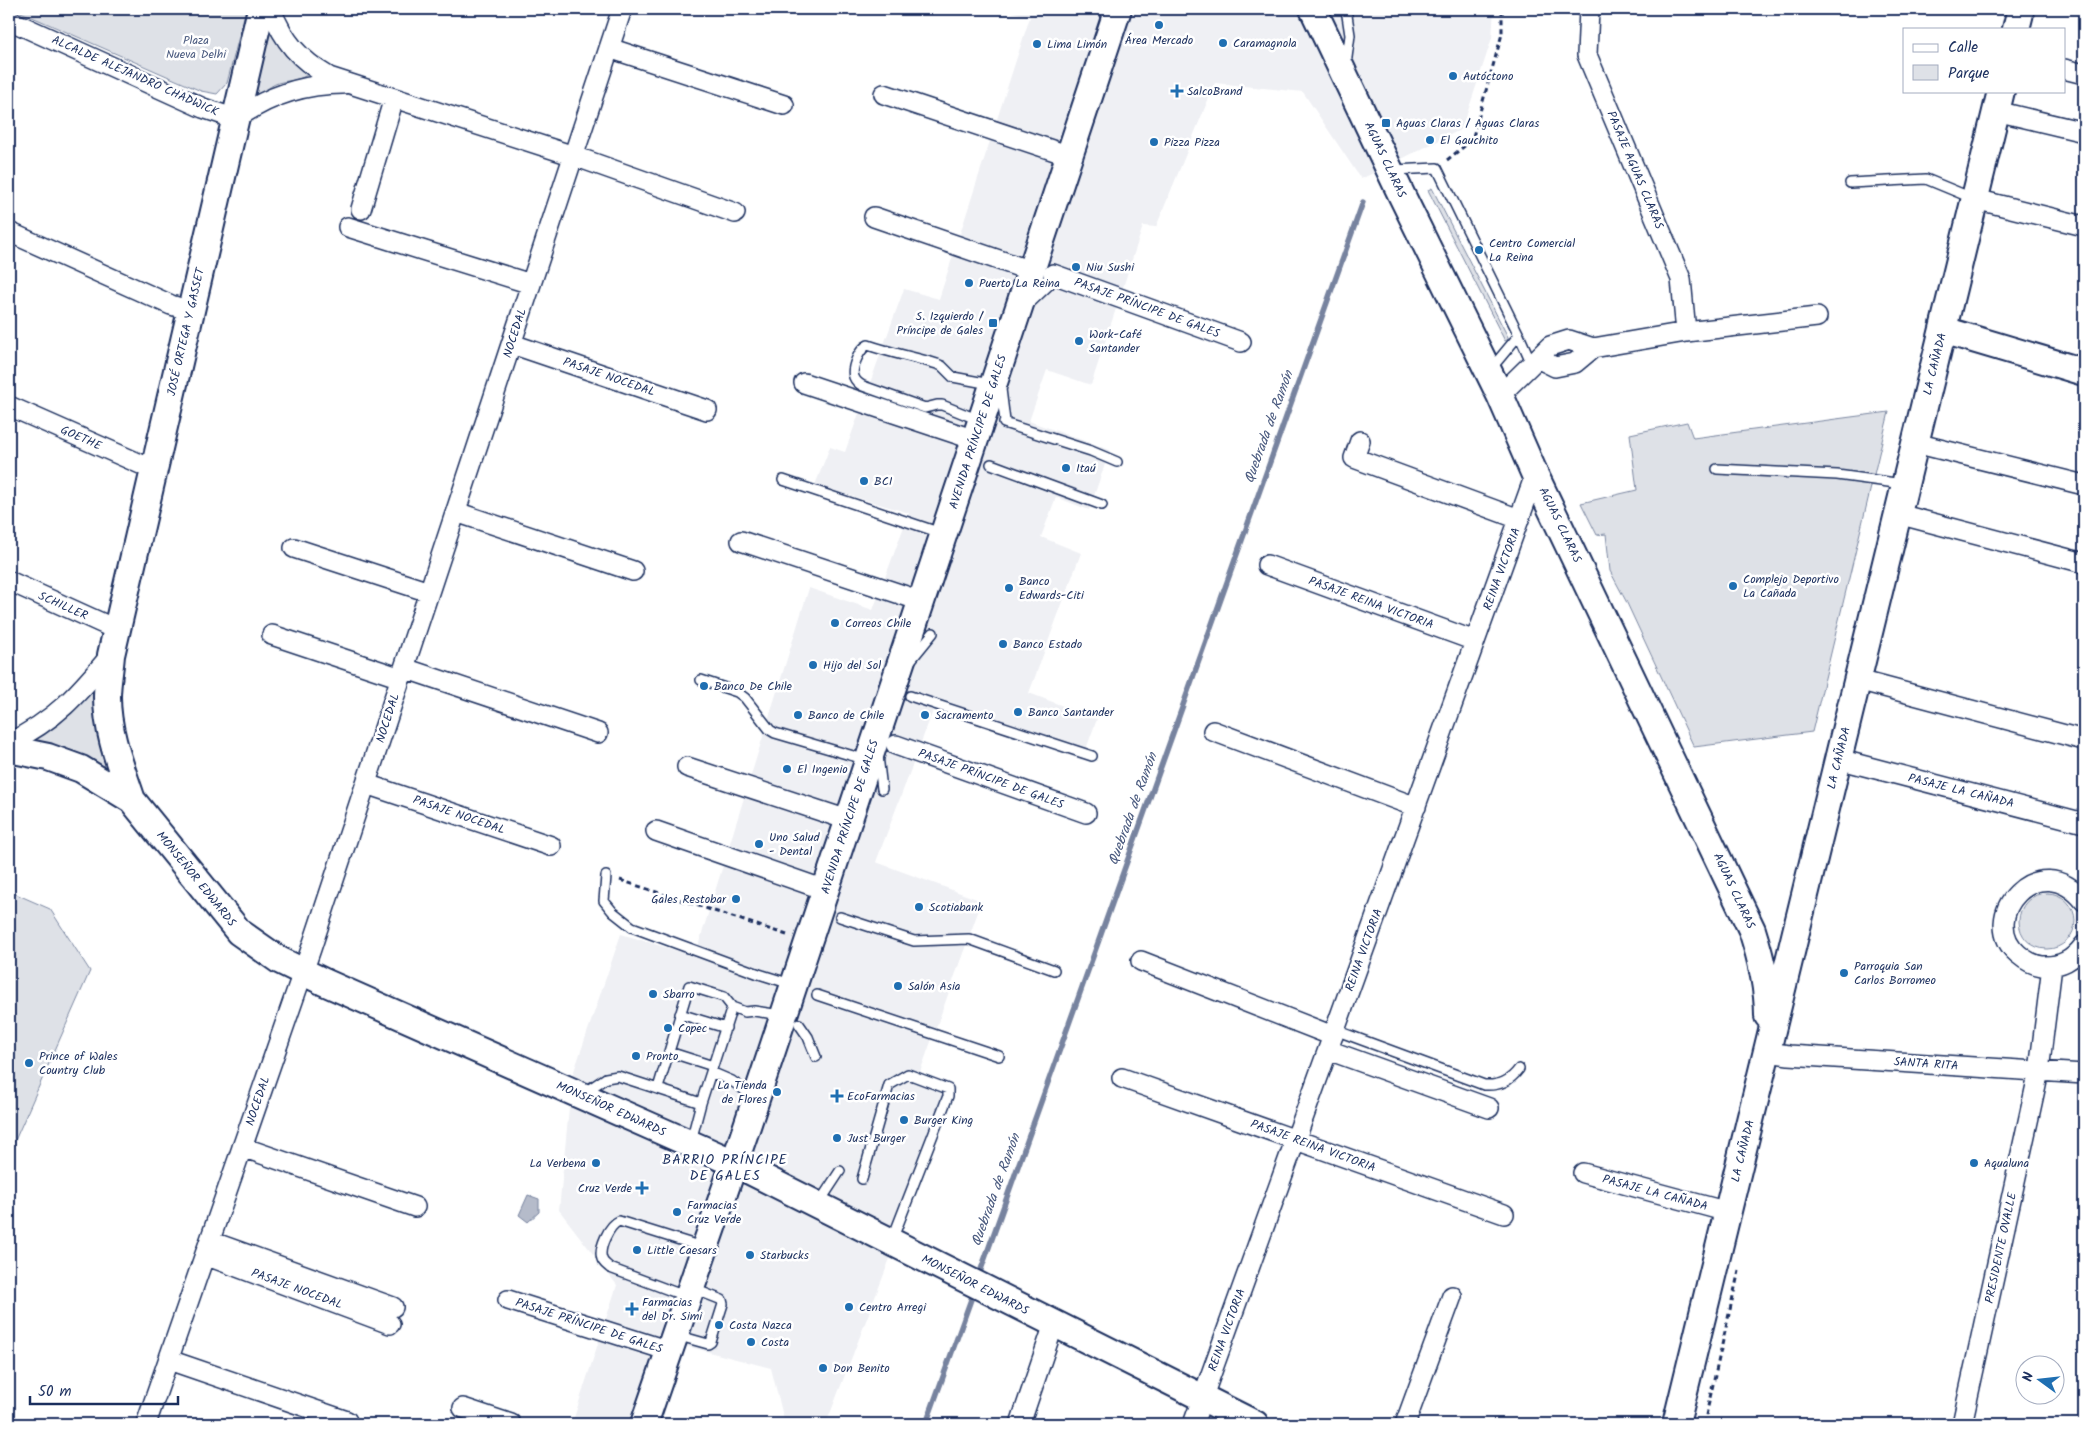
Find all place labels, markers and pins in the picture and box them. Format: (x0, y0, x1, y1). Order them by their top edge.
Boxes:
marker: Área Mercado (1153, 19, 1165, 31)
place label: Área Mercado (1125, 31, 1193, 50)
place label: Caramagnola (1233, 34, 1297, 53)
place label: Lima Limón (1047, 35, 1107, 54)
marker: Caramagnola (1217, 37, 1229, 49)
marker: Lima Limón (1031, 38, 1043, 50)
place label: Autóctono (1463, 67, 1513, 86)
marker: Autóctono (1447, 70, 1459, 82)
place label: SalcoBrand (1187, 82, 1243, 101)
marker: SalcoBrand (1171, 85, 1183, 97)
place label: Aguas Claras / Aguas Claras (1396, 114, 1539, 133)
marker: Aguas Claras / Aguas Claras (1380, 117, 1392, 129)
place label: El Gauchito (1440, 131, 1498, 150)
place label: Pizza Pizza (1164, 133, 1220, 152)
marker: El Gauchito (1424, 134, 1436, 146)
marker: Pizza Pizza (1148, 136, 1160, 148)
place label: Centro Comercial La Reina (1489, 234, 1575, 267)
marker: Centro Comercial La Reina (1473, 244, 1485, 256)
place label: Niu Sushi (1086, 258, 1135, 277)
marker: Niu Sushi (1070, 261, 1082, 273)
place label: Puerto La Reina (979, 274, 1060, 293)
marker: Puerto La Reina (963, 277, 975, 289)
place label: S. Izquierdo / Príncipe de Gales (897, 307, 984, 340)
marker: S. Izquierdo / Príncipe de Gales (987, 317, 999, 329)
place label: Work-Café Santander (1089, 325, 1142, 358)
marker: Work-Café Santander (1073, 335, 1085, 347)
place label: Itaú (1076, 459, 1096, 478)
marker: Itaú (1060, 462, 1072, 474)
place label: BCI (874, 472, 893, 491)
marker: BCI (858, 475, 870, 487)
place label: Complejo Deportivo La Cañada (1743, 570, 1839, 603)
place label: Banco Edwards-Citi (1019, 572, 1085, 605)
marker: Complejo Deportivo La Cañada (1727, 580, 1739, 592)
marker: Banco Edwards-Citi (1003, 582, 1015, 594)
place label: Correos Chile (845, 614, 912, 633)
marker: Correos Chile (829, 617, 841, 629)
place label: Banco Estado (1013, 635, 1082, 654)
marker: Banco Estado (997, 638, 1009, 650)
place label: Hijo del Sol (823, 656, 881, 675)
marker: Hijo del Sol (807, 659, 819, 671)
place label: Banco De Chile (714, 677, 793, 696)
marker: Banco De Chile (698, 680, 710, 692)
place label: Banco Santander (1028, 703, 1115, 722)
place label: Banco de Chile (808, 706, 885, 725)
place label: Sacramento (935, 706, 993, 725)
marker: Banco Santander (1012, 706, 1024, 718)
marker: Banco de Chile (792, 709, 804, 721)
marker: Sacramento (919, 709, 931, 721)
place label: El Ingenio (797, 760, 848, 779)
marker: El Ingenio (781, 763, 793, 775)
place label: Uno Salud - Dental (769, 828, 821, 861)
marker: Uno Salud - Dental (753, 838, 765, 850)
place label: Gales Restobar (651, 890, 727, 909)
marker: Gales Restobar (730, 893, 742, 905)
place label: Scotiabank (929, 898, 984, 917)
marker: Scotiabank (913, 901, 925, 913)
place label: Parroquia San Carlos Borromeo (1854, 957, 1936, 990)
marker: Parroquia San Carlos Borromeo (1838, 967, 1850, 979)
place label: Salón Asia (908, 977, 961, 996)
marker: Salón Asia (892, 980, 904, 992)
place label: Sbarro (663, 985, 695, 1004)
marker: Sbarro (647, 988, 659, 1000)
place label: Copec (678, 1019, 707, 1038)
marker: Copec (662, 1022, 674, 1034)
place label: Prince of Wales Country Club (39, 1047, 118, 1080)
place label: Pronto (646, 1047, 678, 1066)
marker: Pronto (630, 1050, 642, 1062)
marker: Prince of Wales Country Club (23, 1057, 35, 1069)
place label: La Tienda de Flores (717, 1076, 767, 1109)
marker: La Tienda de Flores (771, 1086, 783, 1098)
place label: EcoFarmacias (847, 1087, 915, 1106)
marker: EcoFarmacias (831, 1090, 843, 1102)
place label: Burger King (914, 1111, 974, 1130)
marker: Burger King (898, 1114, 910, 1126)
place label: Just Burger (847, 1129, 906, 1148)
marker: Just Burger (831, 1132, 843, 1144)
place label: La Verbena (530, 1154, 586, 1173)
place label: Aqualuna (1984, 1154, 2029, 1173)
marker: La Verbena (590, 1157, 602, 1169)
marker: Aqualuna (1968, 1157, 1980, 1169)
place label: Cruz Verde (578, 1179, 633, 1198)
marker: Cruz Verde (636, 1182, 648, 1194)
place label: Farmacias Cruz Verde (687, 1196, 742, 1229)
marker: Farmacias Cruz Verde (671, 1206, 683, 1218)
place label: Little Caesars (647, 1241, 717, 1260)
marker: Little Caesars (631, 1244, 643, 1256)
place label: Starbucks (760, 1246, 809, 1265)
marker: Starbucks (744, 1249, 756, 1261)
place label: Farmacias del Dr. Simi (642, 1293, 703, 1326)
place label: Centro Arregi (859, 1298, 927, 1317)
marker: Centro Arregi (843, 1301, 855, 1313)
marker: Farmacias del Dr. Simi (626, 1303, 638, 1315)
place label: Costa Nazca (729, 1316, 792, 1335)
marker: Costa Nazca (713, 1319, 725, 1331)
place label: Costa (761, 1333, 789, 1352)
marker: Costa (745, 1336, 757, 1348)
place label: Don Benito (833, 1359, 890, 1378)
marker: Don Benito (817, 1362, 829, 1374)

